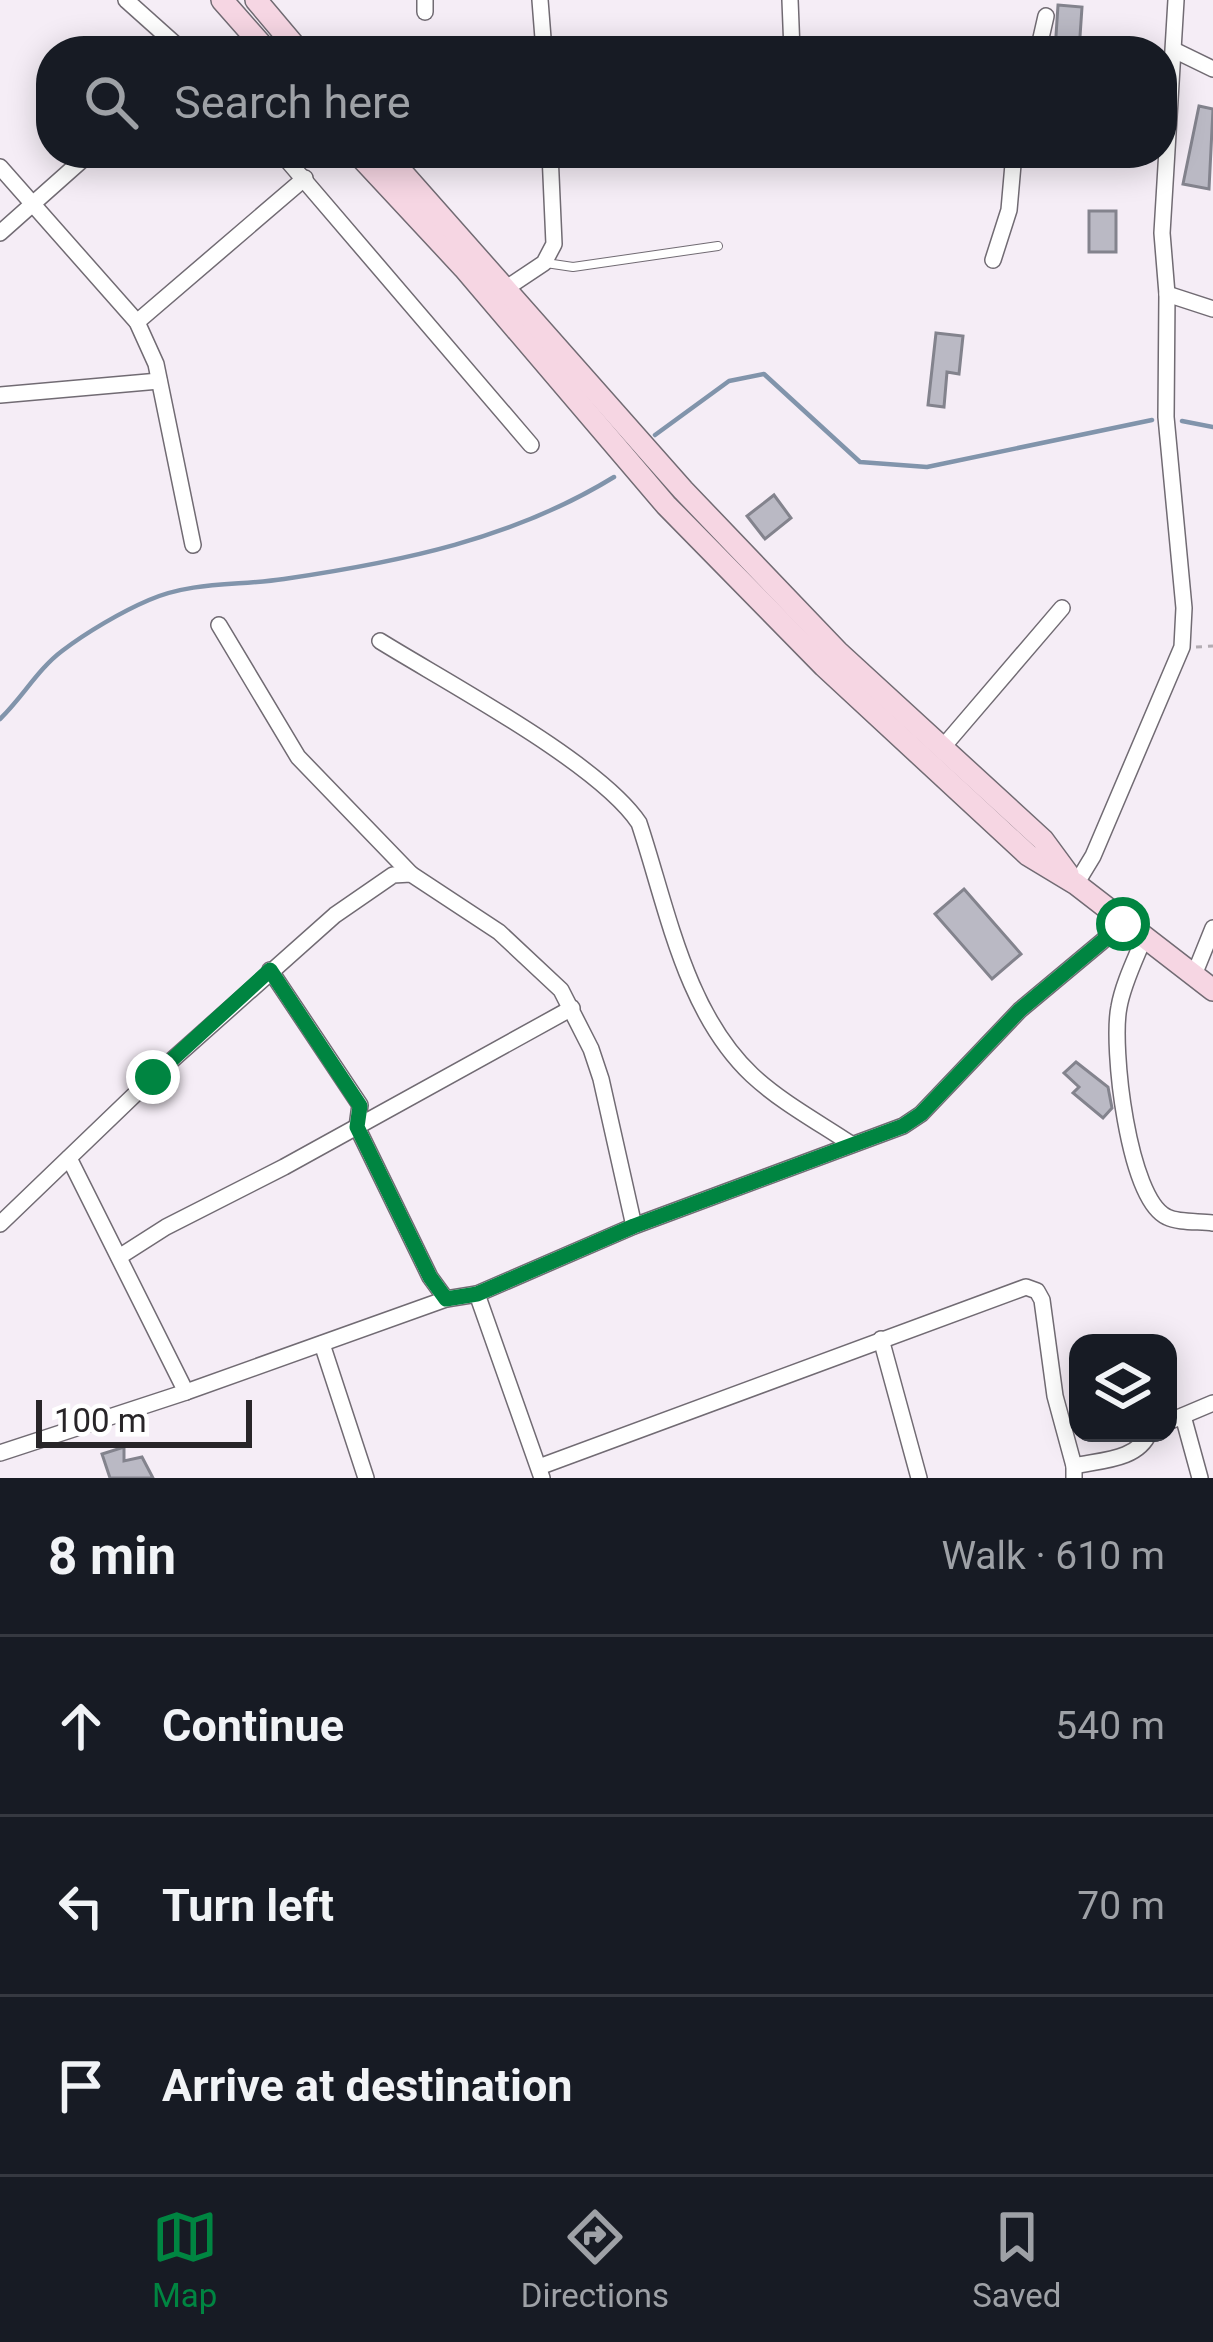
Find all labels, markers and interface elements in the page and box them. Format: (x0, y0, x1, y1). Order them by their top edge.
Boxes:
search box (36, 36, 1177, 168)
icon: search (78, 69, 144, 135)
text: Search here (174, 76, 411, 129)
route start (1096, 897, 1150, 951)
route end (126, 1050, 180, 1104)
map controls (1069, 1334, 1177, 1442)
button: layers (1069, 1334, 1177, 1442)
scale bar (36, 1394, 252, 1447)
text: 100 m (54, 1401, 147, 1440)
text: 8 min (48, 1527, 176, 1586)
text: Walk · 610 m (941, 1533, 1165, 1579)
icon: ahead (48, 1693, 114, 1759)
text: Continue (162, 1699, 344, 1752)
text: 540 m (1055, 1703, 1165, 1749)
icon: left (48, 1873, 114, 1939)
text: Turn left (162, 1879, 334, 1932)
text: 70 m (1077, 1883, 1165, 1929)
icon: arrive (48, 2053, 114, 2119)
text: Arrive at destination (162, 2059, 573, 2112)
tab: Map (152, 2204, 218, 2315)
tab: Directions (521, 2204, 669, 2315)
tab: Saved (972, 2204, 1061, 2315)

